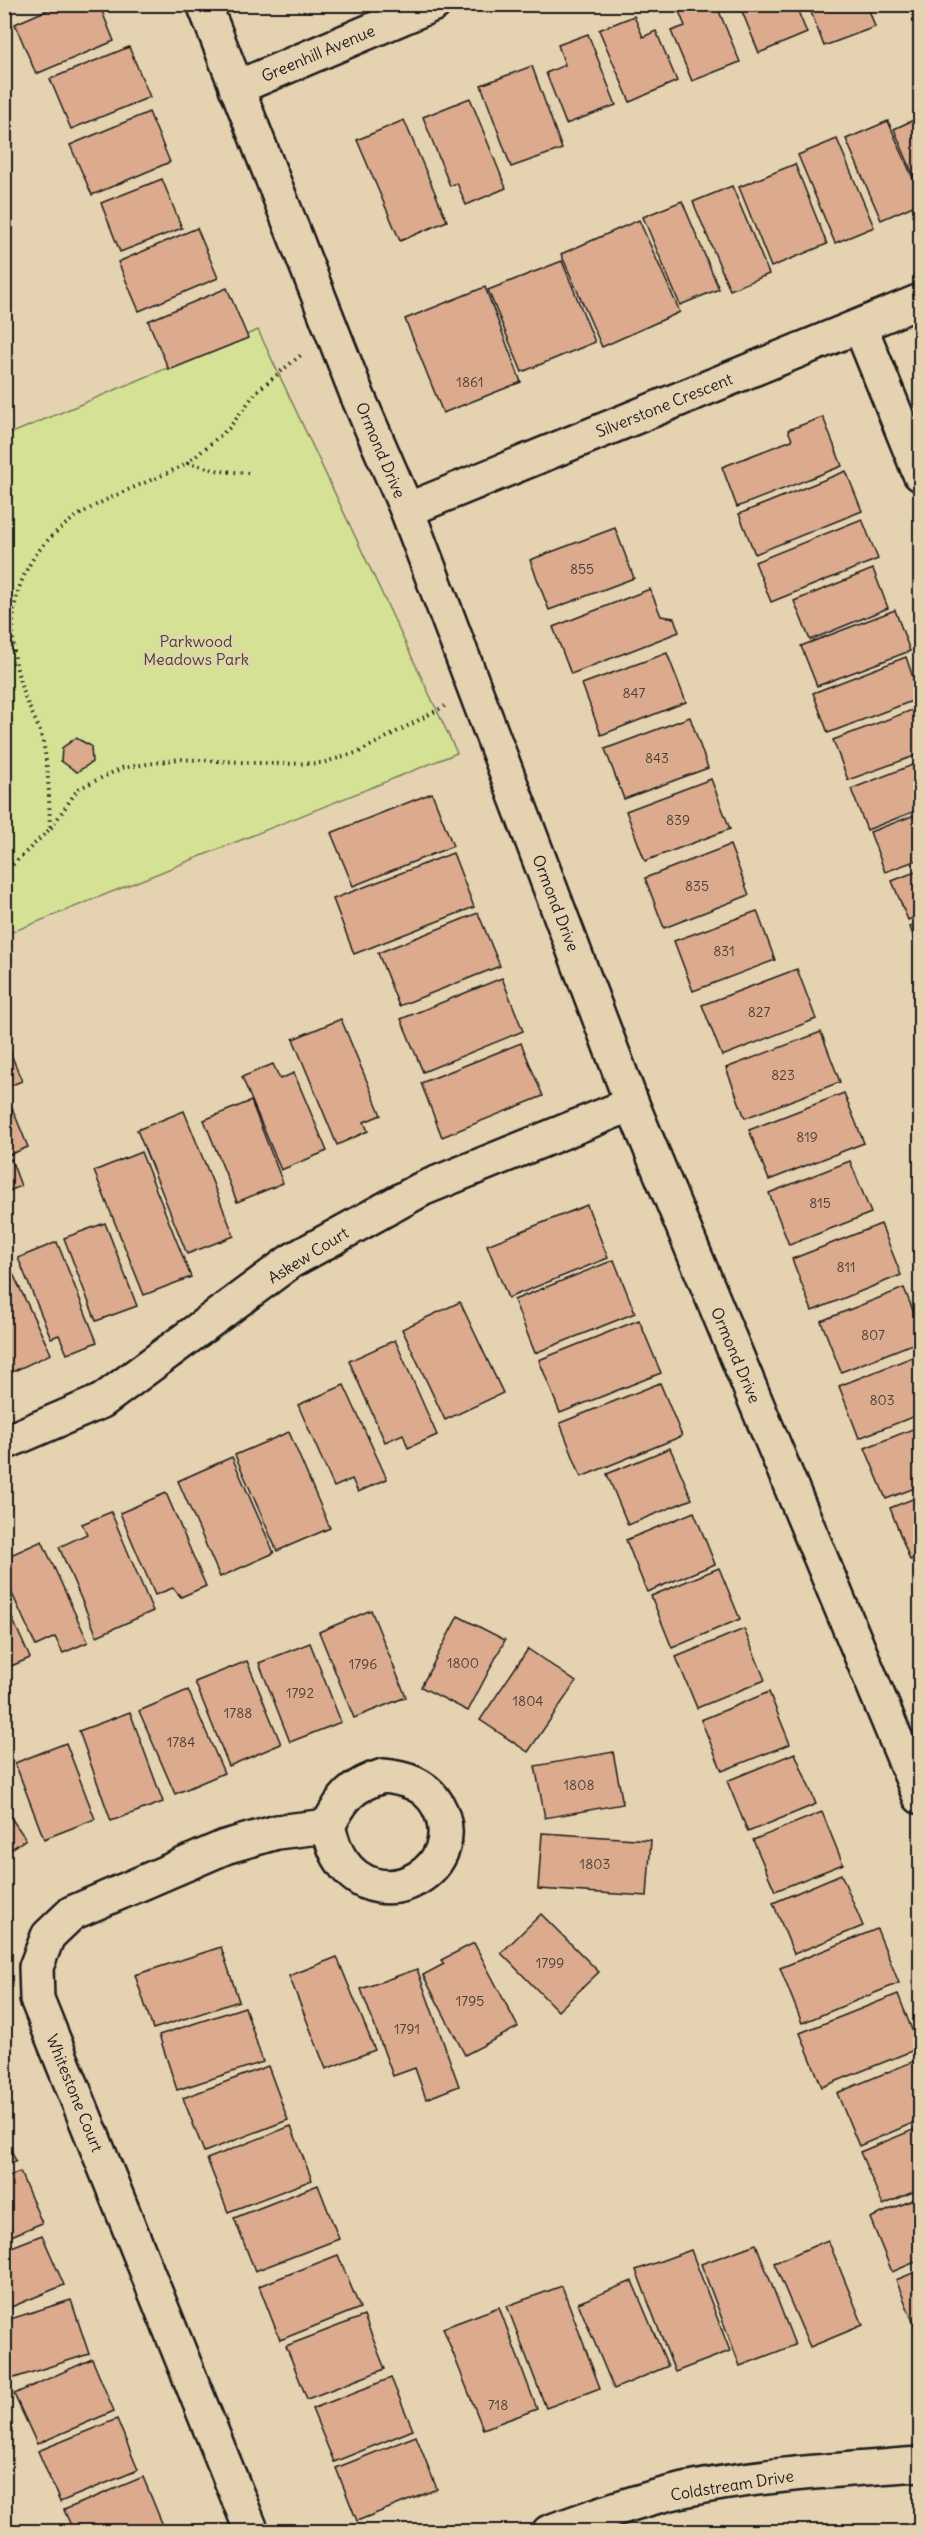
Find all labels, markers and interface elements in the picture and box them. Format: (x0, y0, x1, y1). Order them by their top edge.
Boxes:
street label: Greenhill Avenue (258, 20, 378, 86)
street label: Silverstone Crescent (593, 368, 736, 442)
house number: 1861 (456, 373, 484, 391)
street label: Ormond Drive (352, 399, 410, 501)
house number: 855 (570, 560, 594, 578)
park label: Parkwood Meadows Park (143, 631, 249, 669)
house number: 847 (623, 684, 646, 702)
house number: 843 (645, 749, 669, 767)
house number: 839 (666, 811, 690, 829)
street label: Ormond Drive (528, 852, 584, 954)
house number: 835 (685, 877, 709, 895)
house number: 831 (713, 942, 735, 960)
house number: 827 (748, 1003, 770, 1021)
house number: 823 (771, 1066, 795, 1084)
house number: 819 (796, 1128, 818, 1146)
house number: 815 (809, 1194, 831, 1212)
street label: Askew Court (264, 1222, 352, 1288)
house number: 811 (836, 1258, 856, 1276)
street label: Ormond Drive (707, 1304, 765, 1406)
house number: 807 (861, 1326, 885, 1344)
house number: 803 (869, 1391, 895, 1409)
house number: 1800 (447, 1654, 479, 1672)
house number: 1796 (349, 1655, 377, 1673)
house number: 1792 (286, 1684, 314, 1702)
house number: 1804 (513, 1692, 543, 1710)
house number: 1788 (224, 1704, 252, 1722)
house number: 1784 (167, 1733, 195, 1751)
house number: 1808 (564, 1776, 594, 1794)
house number: 1803 (580, 1855, 610, 1873)
house number: 1799 (536, 1954, 564, 1972)
house number: 1795 (456, 1992, 484, 2010)
house number: 1791 (394, 2020, 420, 2038)
street label: Whitestone Court (42, 2031, 108, 2155)
house number: 718 (488, 2396, 508, 2414)
street label: Coldstream Drive (669, 2465, 795, 2505)

